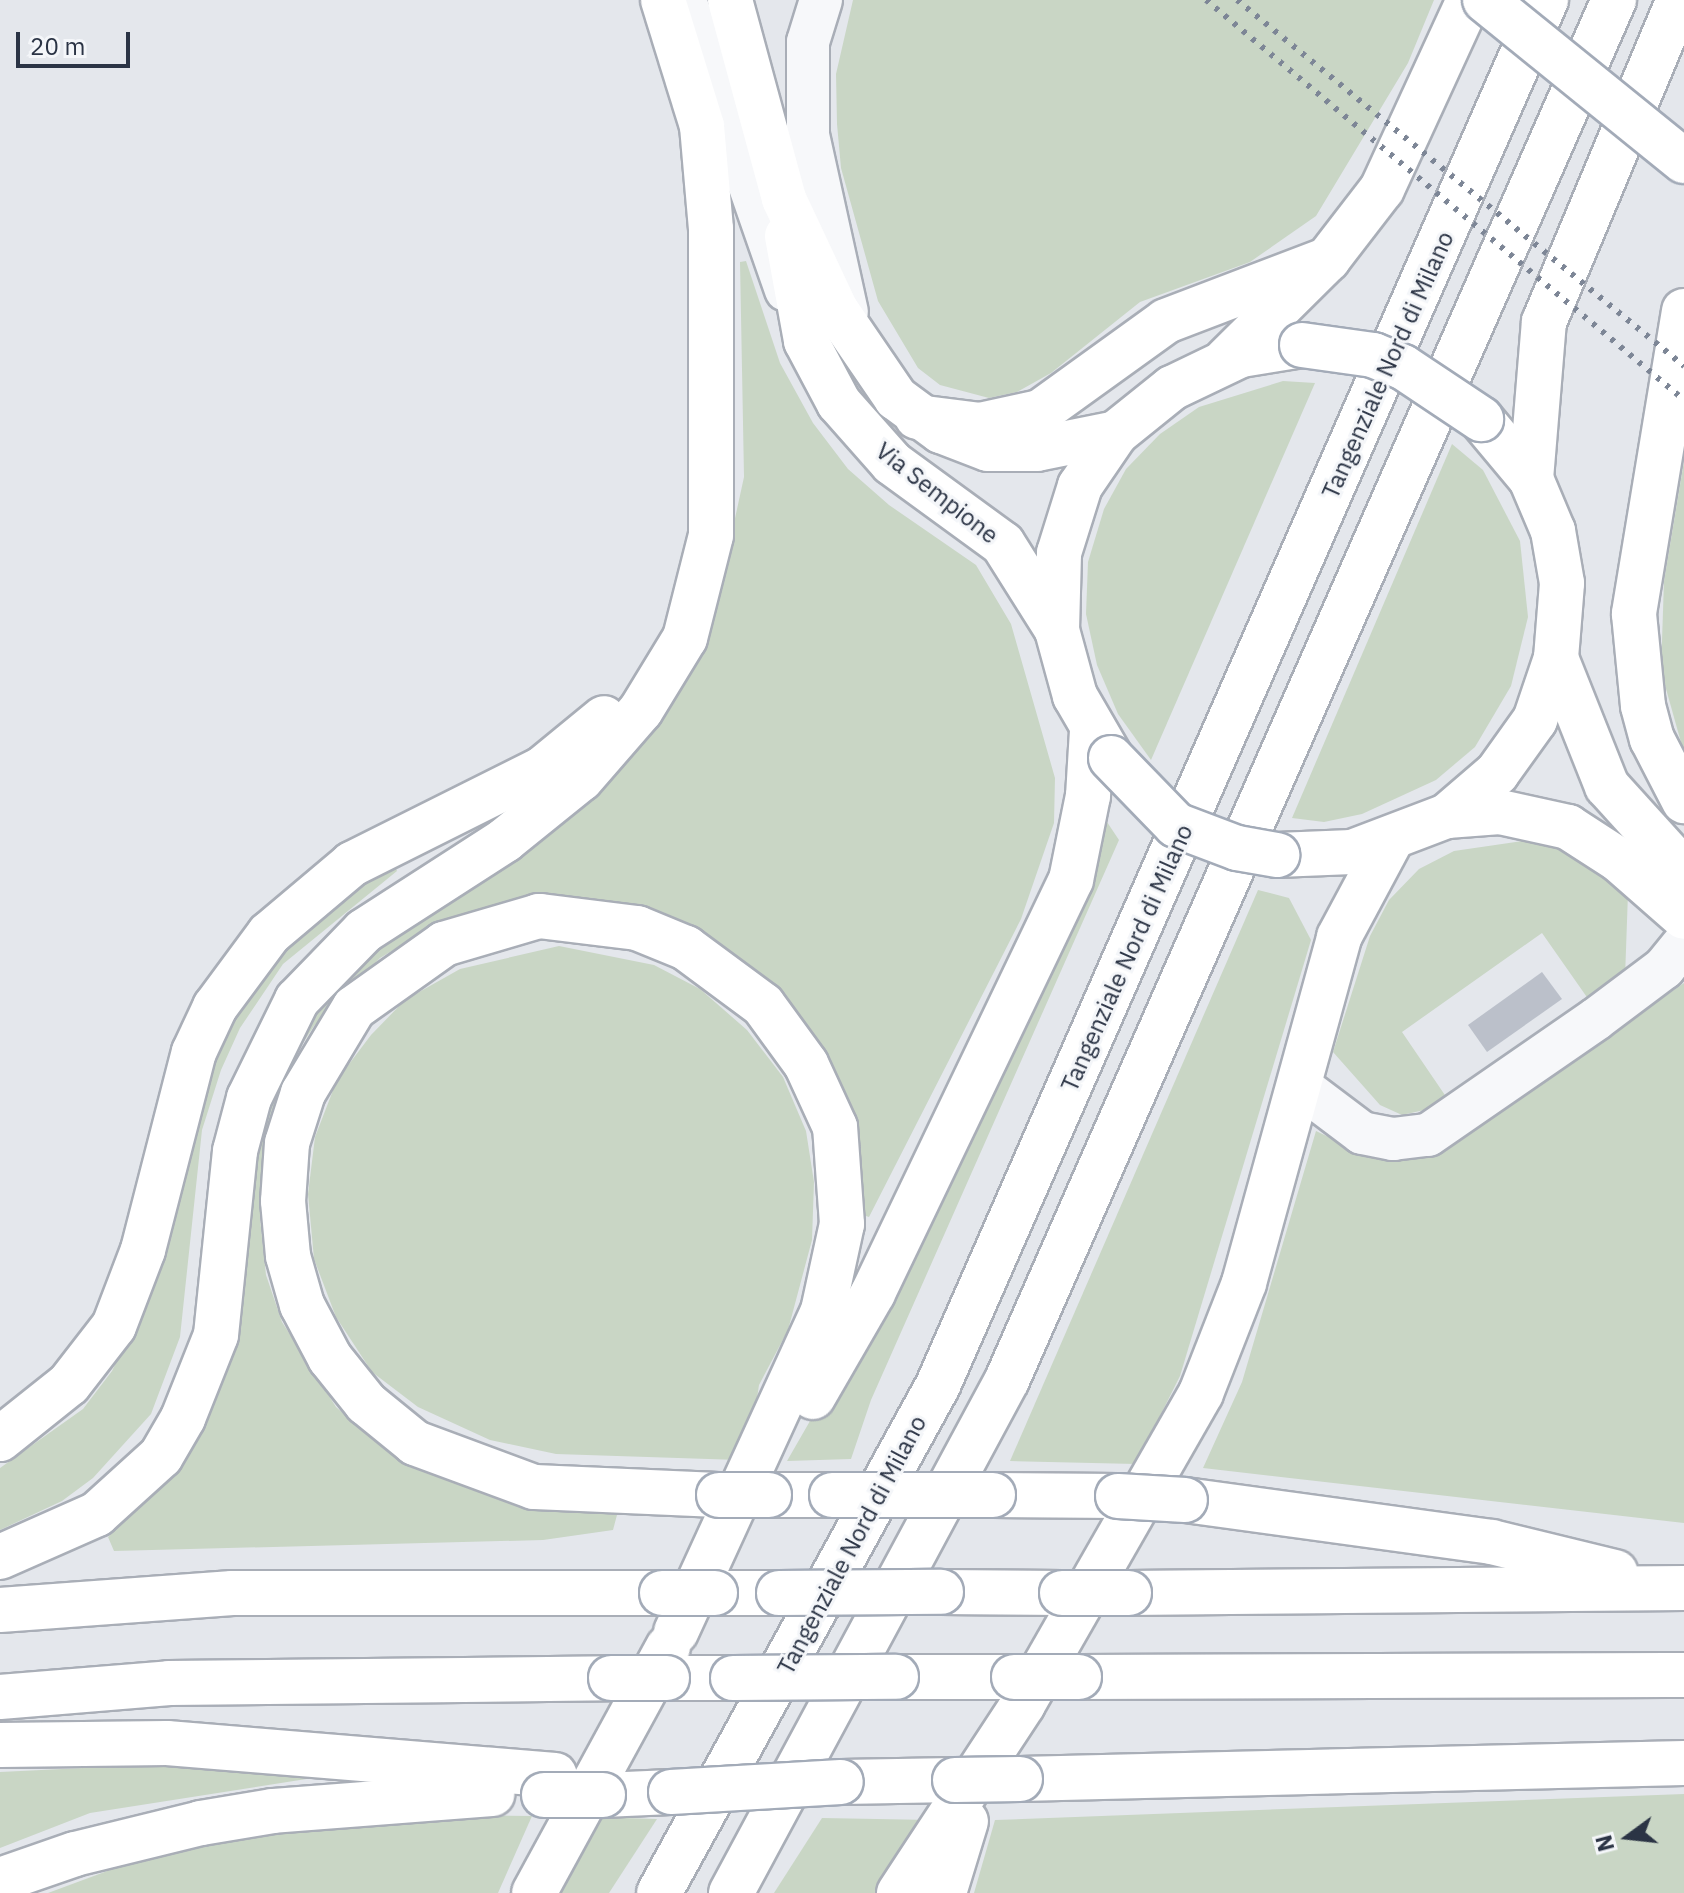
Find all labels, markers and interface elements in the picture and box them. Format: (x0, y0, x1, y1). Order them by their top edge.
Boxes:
scale bar (20, 16, 134, 66)
text: 20 m (30, 30, 85, 62)
street label: Tangenziale Nord di Milano (1316, 227, 1460, 503)
street label: Via Sempione (870, 436, 1004, 550)
street label: Tangenziale Nord di Milano (1055, 820, 1199, 1096)
street label: Tangenziale Nord di Milano (771, 1411, 933, 1679)
north arrow (1588, 1797, 1668, 1877)
text: N (1588, 1832, 1620, 1855)

